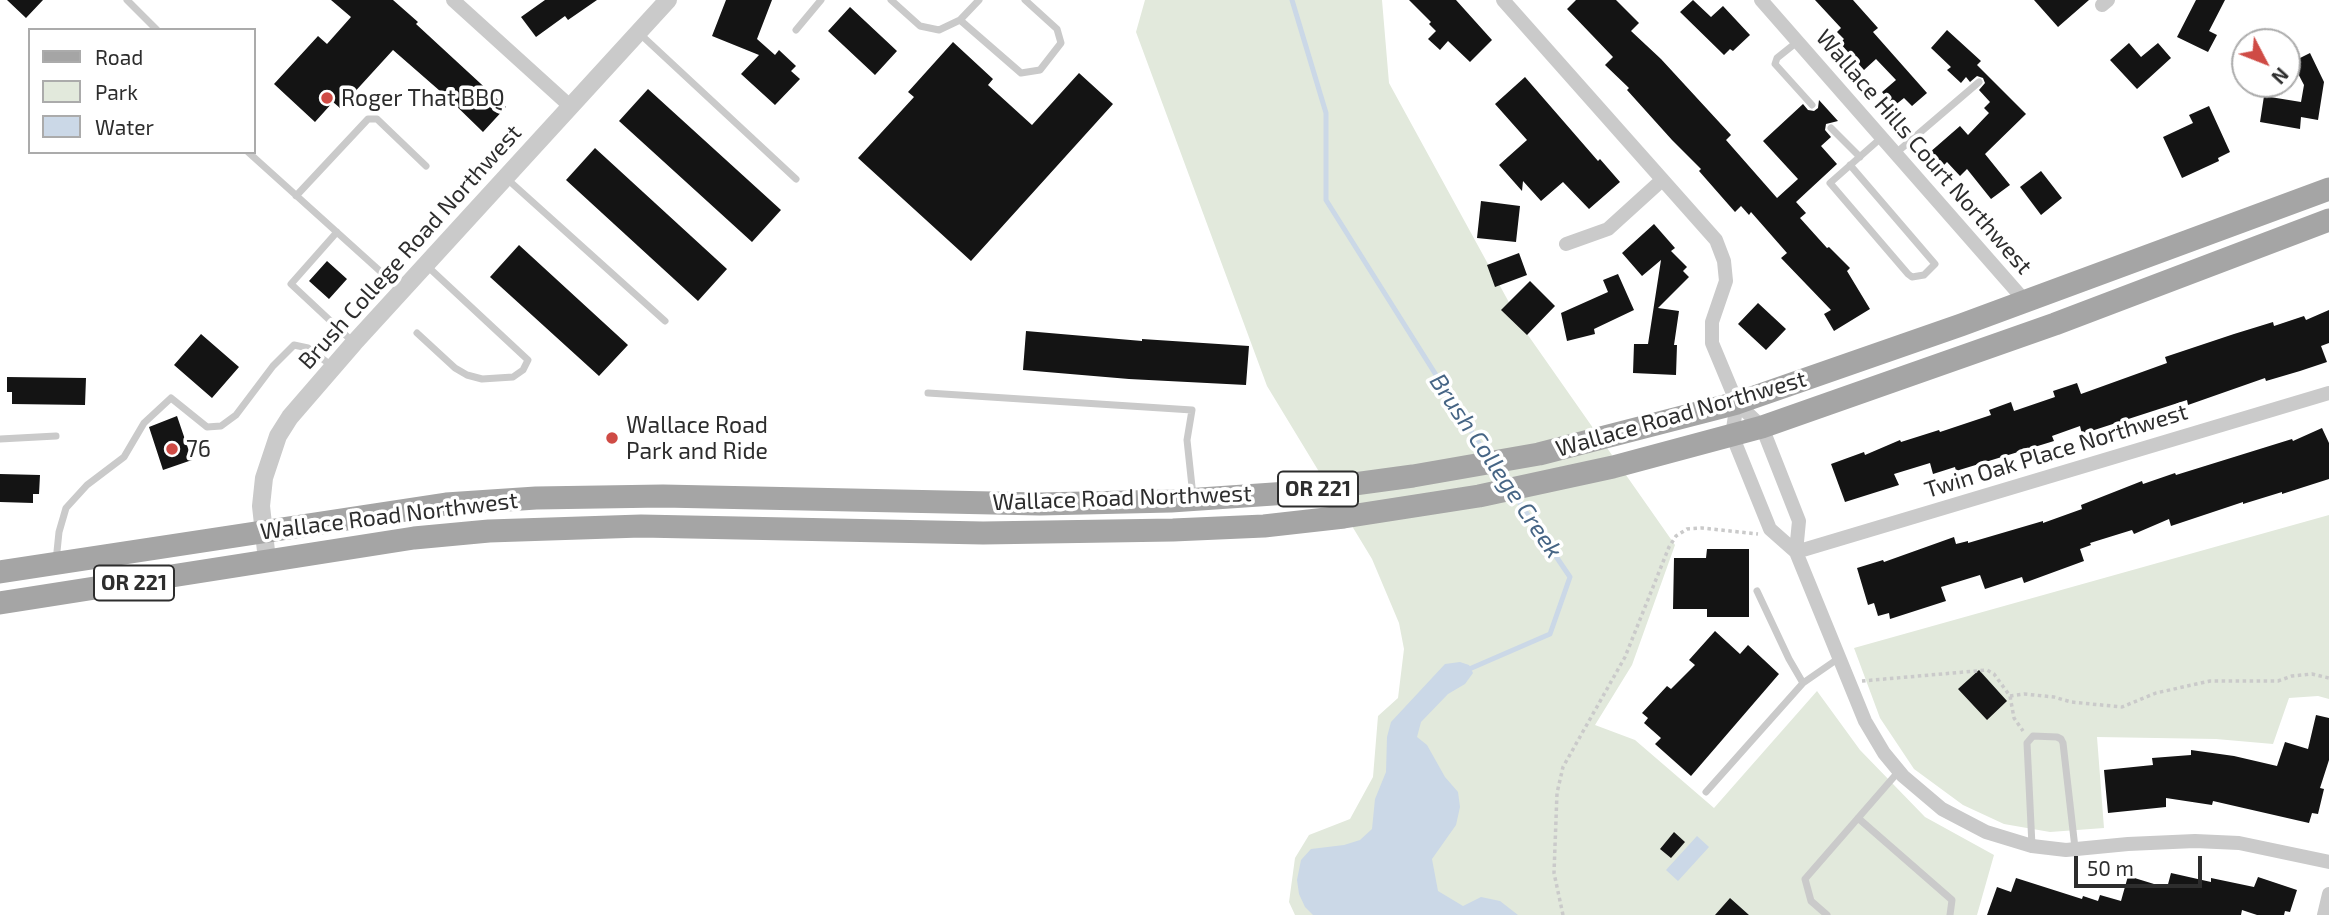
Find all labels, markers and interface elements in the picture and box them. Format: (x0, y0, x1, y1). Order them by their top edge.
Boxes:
street label: Wallace Hills Court Northwest (1810, 24, 2038, 280)
legend (28, 28, 256, 154)
north arrow (2231, 28, 2301, 98)
text: Road (95, 44, 143, 69)
text: N (2267, 63, 2294, 89)
text: Park (95, 79, 138, 104)
place label: Roger That BBQ (341, 84, 505, 112)
marker: Roger That BBQ (319, 90, 335, 106)
text: Water (95, 114, 154, 139)
street label: Brush College Road Northwest (293, 119, 527, 375)
street label: Wallace Road Northwest (1553, 365, 1809, 463)
water label: Brush College Creek (1424, 368, 1568, 564)
street label: Twin Oak Place Northwest (1921, 398, 2191, 504)
place label: Wallace Road Park and Ride (626, 411, 768, 465)
marker: Wallace Road Park and Ride (604, 430, 620, 446)
place label: 76 (186, 435, 211, 463)
marker: 76 (164, 441, 180, 457)
road number: OR 221 (1278, 472, 1358, 506)
street label: Wallace Road Northwest (992, 480, 1252, 516)
street label: Wallace Road Northwest (259, 486, 519, 546)
road number: OR 221 (94, 566, 174, 600)
scale bar (2077, 842, 2205, 886)
text: 50 m (2087, 855, 2134, 880)

